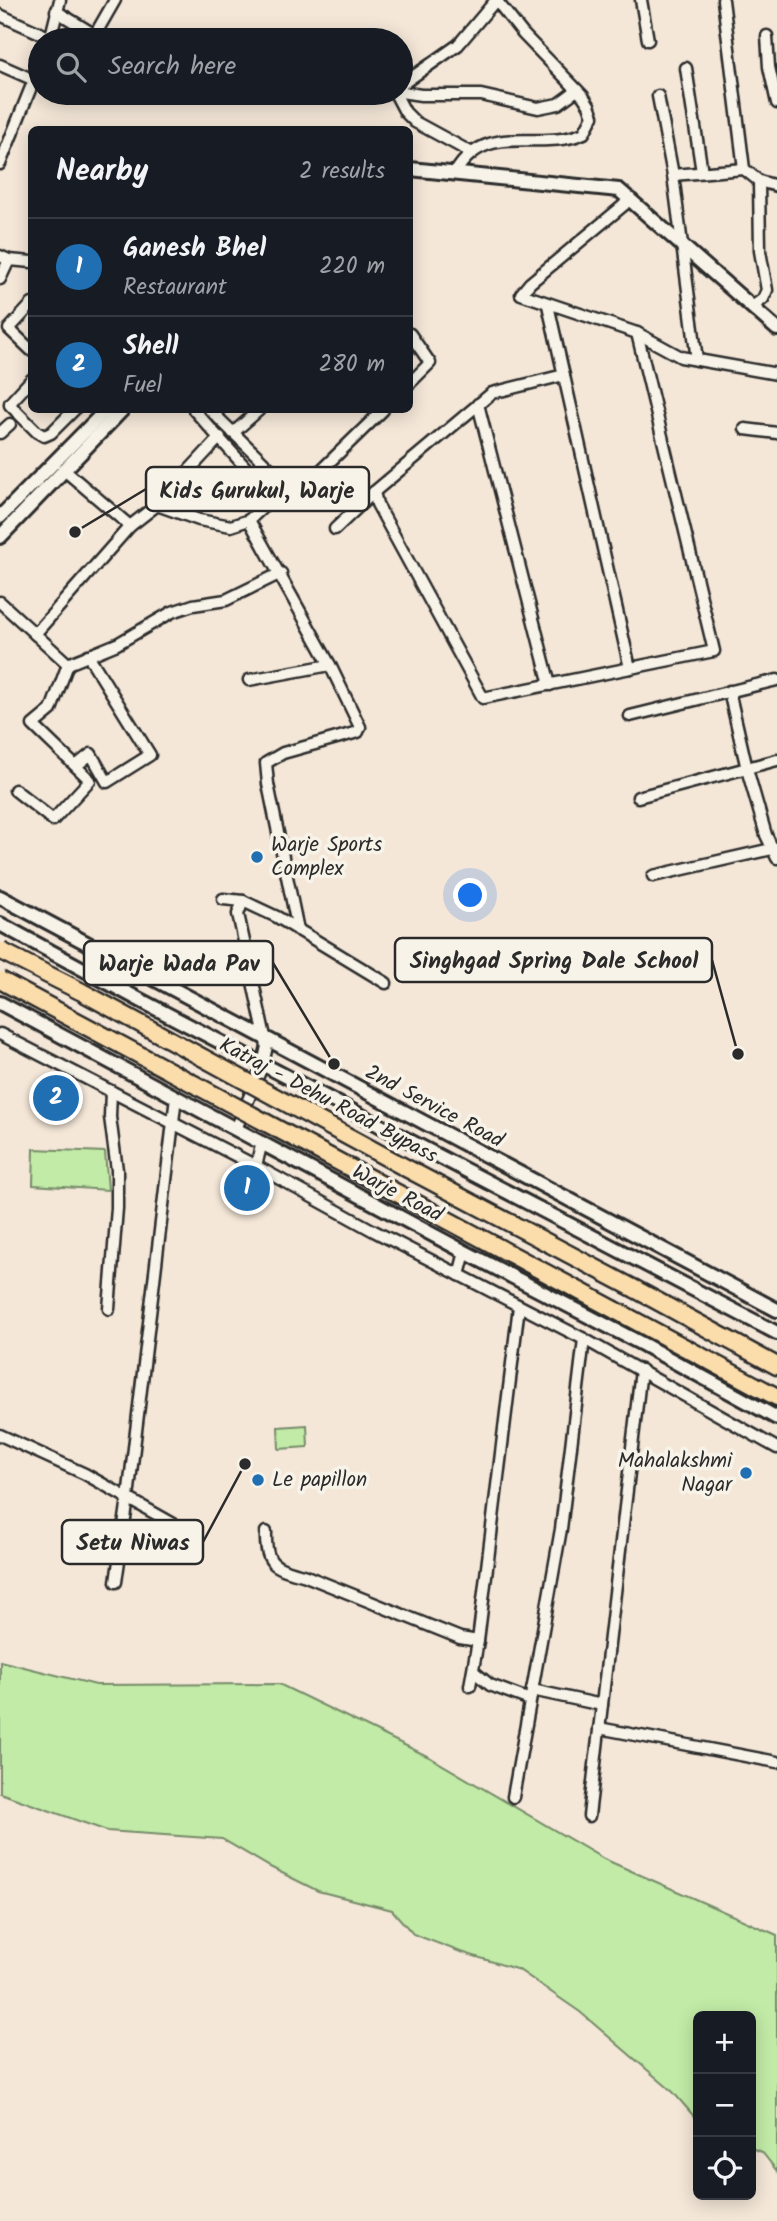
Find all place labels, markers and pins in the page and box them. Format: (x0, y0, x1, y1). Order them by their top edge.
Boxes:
callout: Kids Gurukul, Warje (146, 467, 369, 511)
place label: Warje Sports Complex (271, 829, 382, 886)
marker: Warje Sports Complex (249, 849, 265, 865)
callout: Singhgad Spring Dale School (395, 938, 712, 982)
callout: Warje Wada Pav (84, 941, 273, 985)
pin: 2 (33, 1072, 79, 1124)
pin: 1 (224, 1162, 270, 1214)
place label: Mahalakshmi Nagar (618, 1445, 733, 1502)
place label: Le papillon (272, 1464, 367, 1497)
marker: Mahalakshmi Nagar (738, 1465, 754, 1481)
marker: Le papillon (250, 1472, 266, 1488)
callout: Setu Niwas (62, 1520, 203, 1564)

